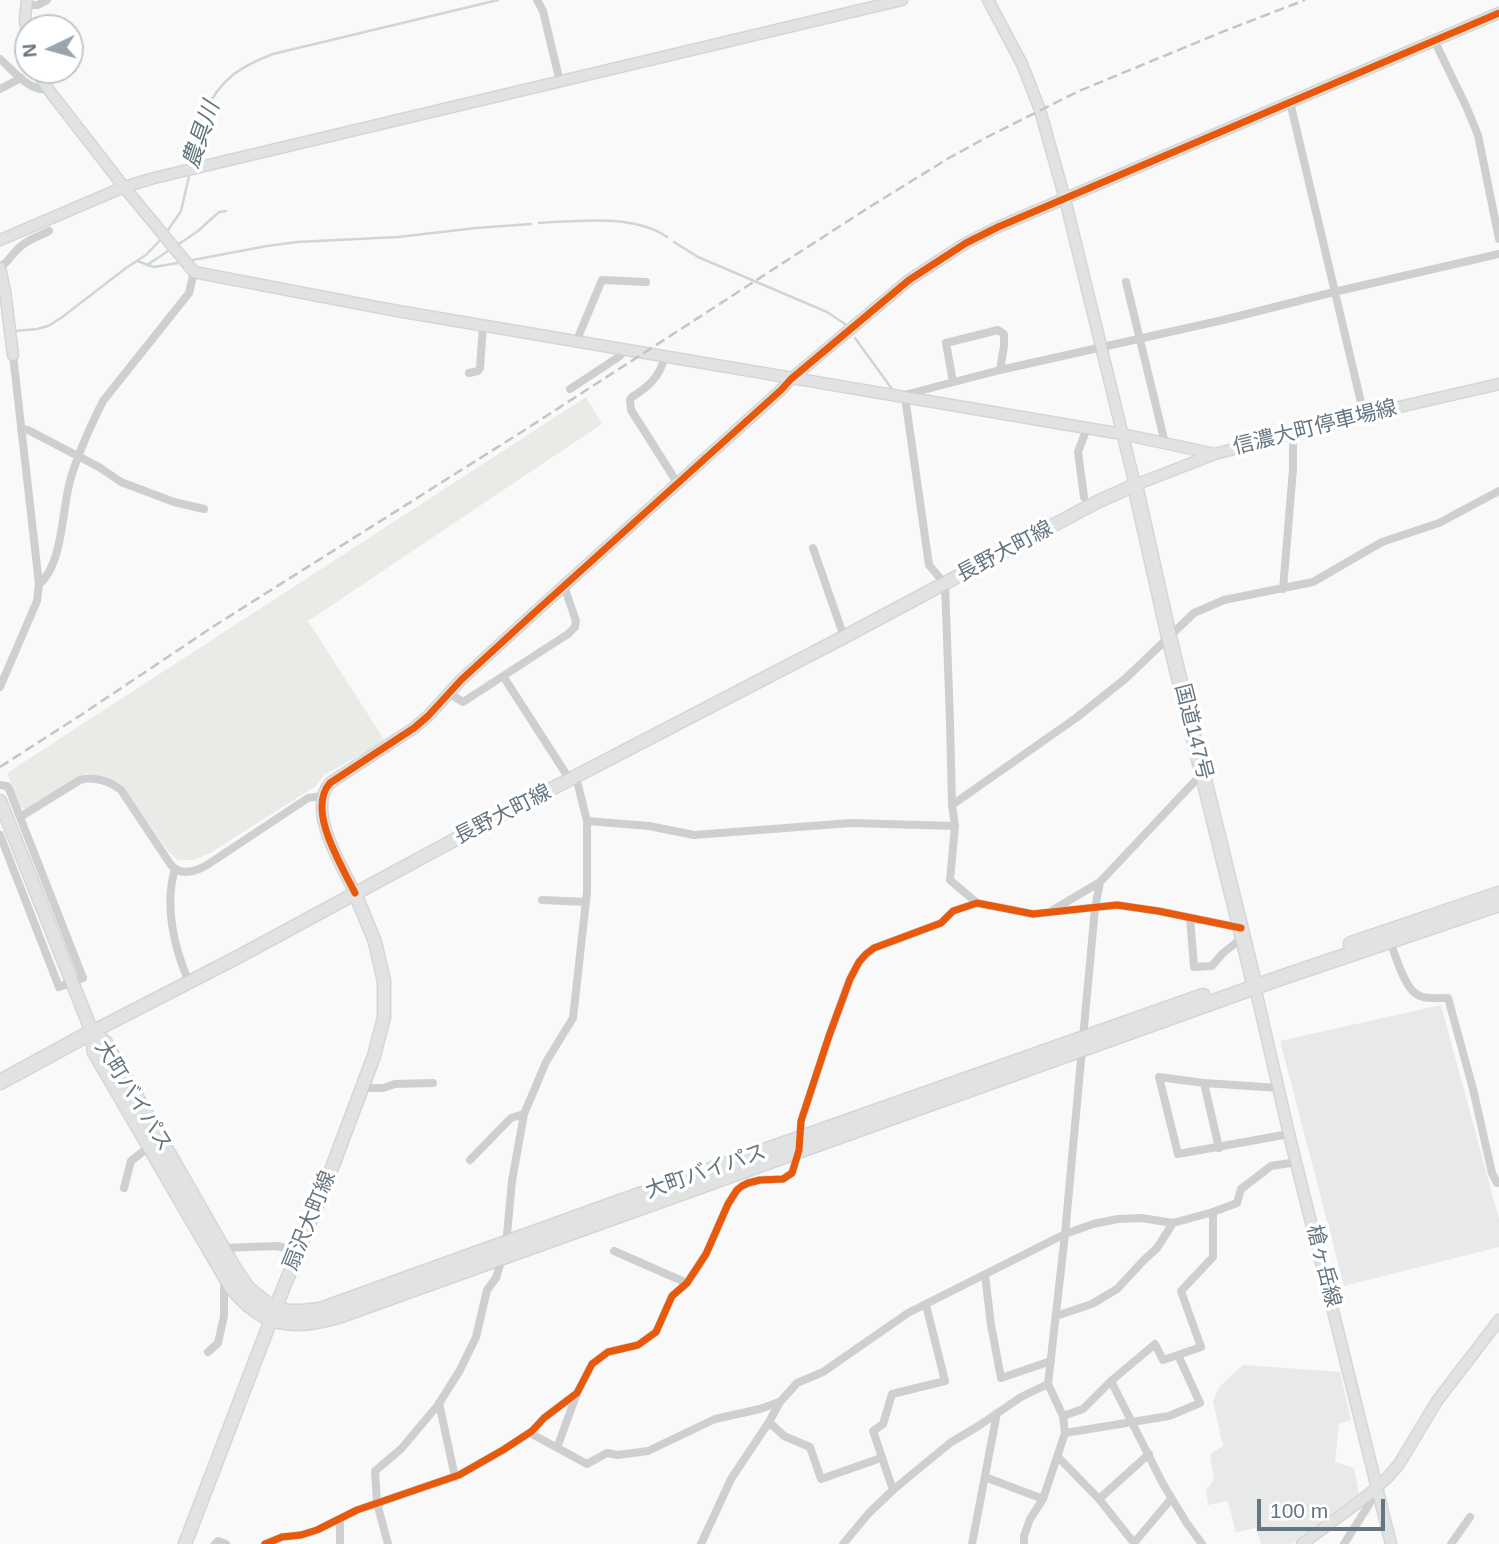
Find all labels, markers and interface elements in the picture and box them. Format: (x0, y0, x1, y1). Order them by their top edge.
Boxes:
north arrow (14, 14, 84, 84)
text: N (19, 43, 41, 58)
water label: 農具川 (178, 98, 226, 172)
street label: 信濃大町停車場線 (1230, 395, 1400, 461)
street label: 長野大町線 (953, 516, 1057, 588)
street label: 国道147号 (1169, 681, 1217, 783)
street label: 長野大町線 (451, 780, 555, 850)
street label: 大町バイパス (89, 1036, 177, 1156)
street label: 大町バイパス (642, 1140, 770, 1204)
street label: 扇沢大町線 (279, 1168, 341, 1274)
street label: 槍ヶ岳線 (1301, 1222, 1345, 1310)
scale bar (1261, 1484, 1389, 1528)
text: 100 m (1270, 1499, 1328, 1522)

